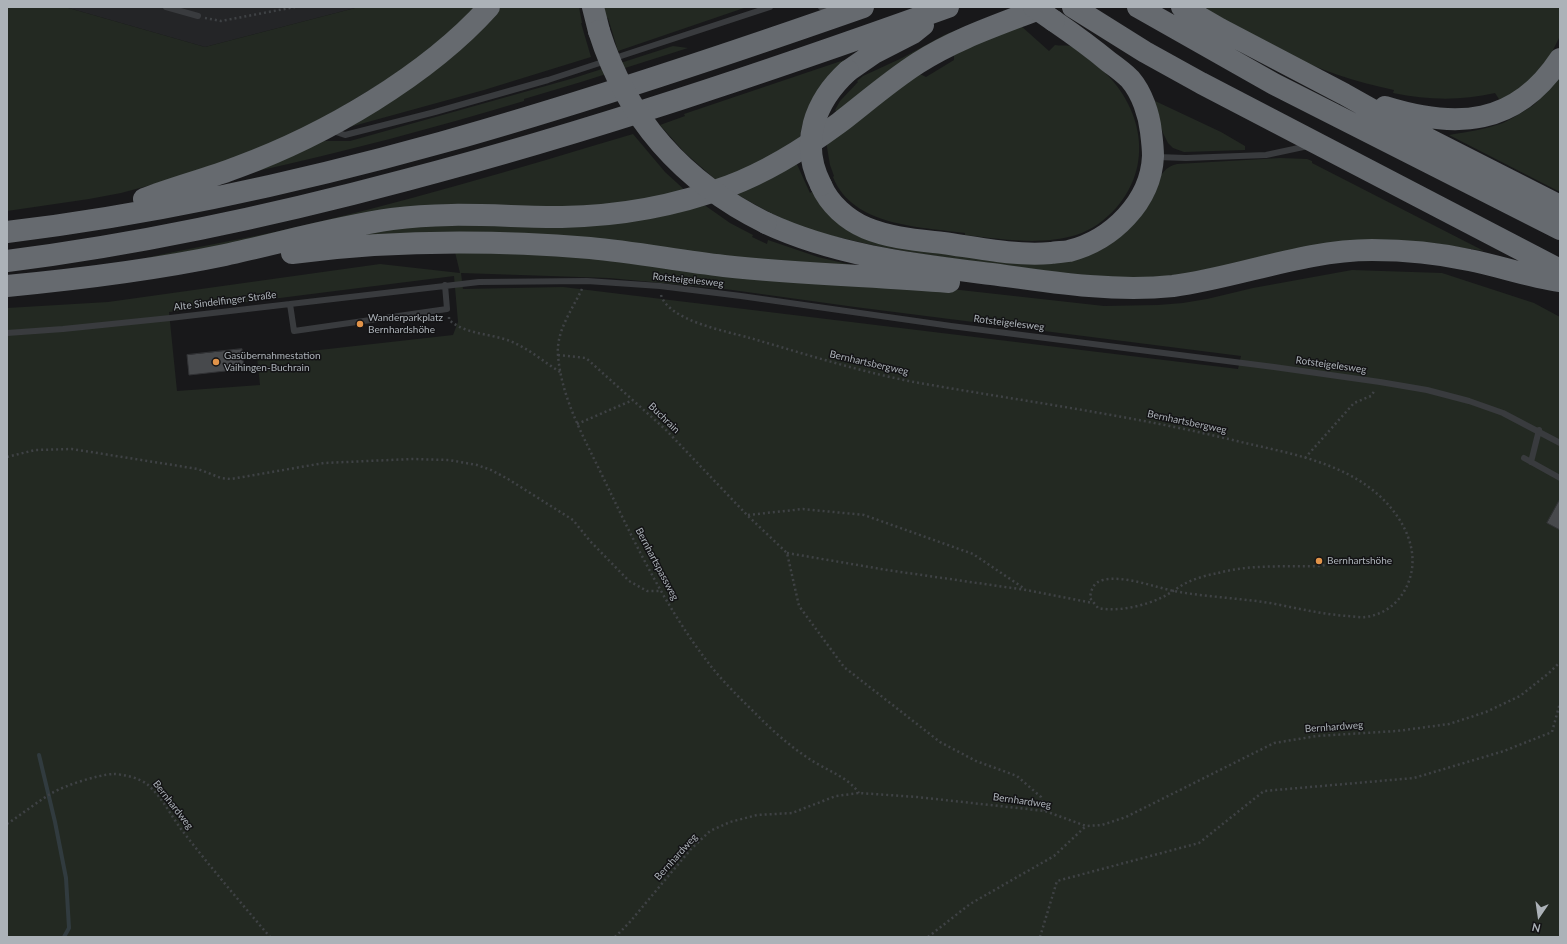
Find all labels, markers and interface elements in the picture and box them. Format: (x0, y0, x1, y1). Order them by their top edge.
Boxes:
street label: Rotsteigelesweg (652, 270, 724, 290)
street label: Alte Sindelfinger Straße (173, 289, 277, 313)
place label: Wanderparkplatz Bernhardshöhe (368, 312, 443, 336)
street label: Rotsteigelesweg (973, 313, 1045, 333)
marker: Wanderparkplatz Bernhardshöhe (355, 319, 365, 329)
street label: Bernhartsbergweg (828, 348, 910, 378)
place label: Gasübernahmestation Vaihingen-Buchrain (224, 350, 321, 374)
street label: Rotsteigelesweg (1295, 354, 1367, 376)
marker: Gasübernahmestation Vaihingen-Buchrain (211, 357, 221, 367)
street label: Buchrain (646, 400, 682, 436)
street label: Bernhartsbergweg (1146, 408, 1228, 436)
street label: Bernhartspassweg (633, 526, 681, 602)
place label: Bernhartshöhe (1327, 555, 1392, 567)
marker: Bernhartshöhe (1314, 556, 1324, 566)
street label: Bernhardweg (1304, 719, 1364, 735)
street label: Bernhardweg (150, 778, 196, 832)
street label: Bernhardweg (992, 791, 1052, 811)
street label: Bernhardweg (652, 831, 700, 883)
north arrow (1519, 896, 1559, 936)
text: N (1531, 921, 1542, 935)

